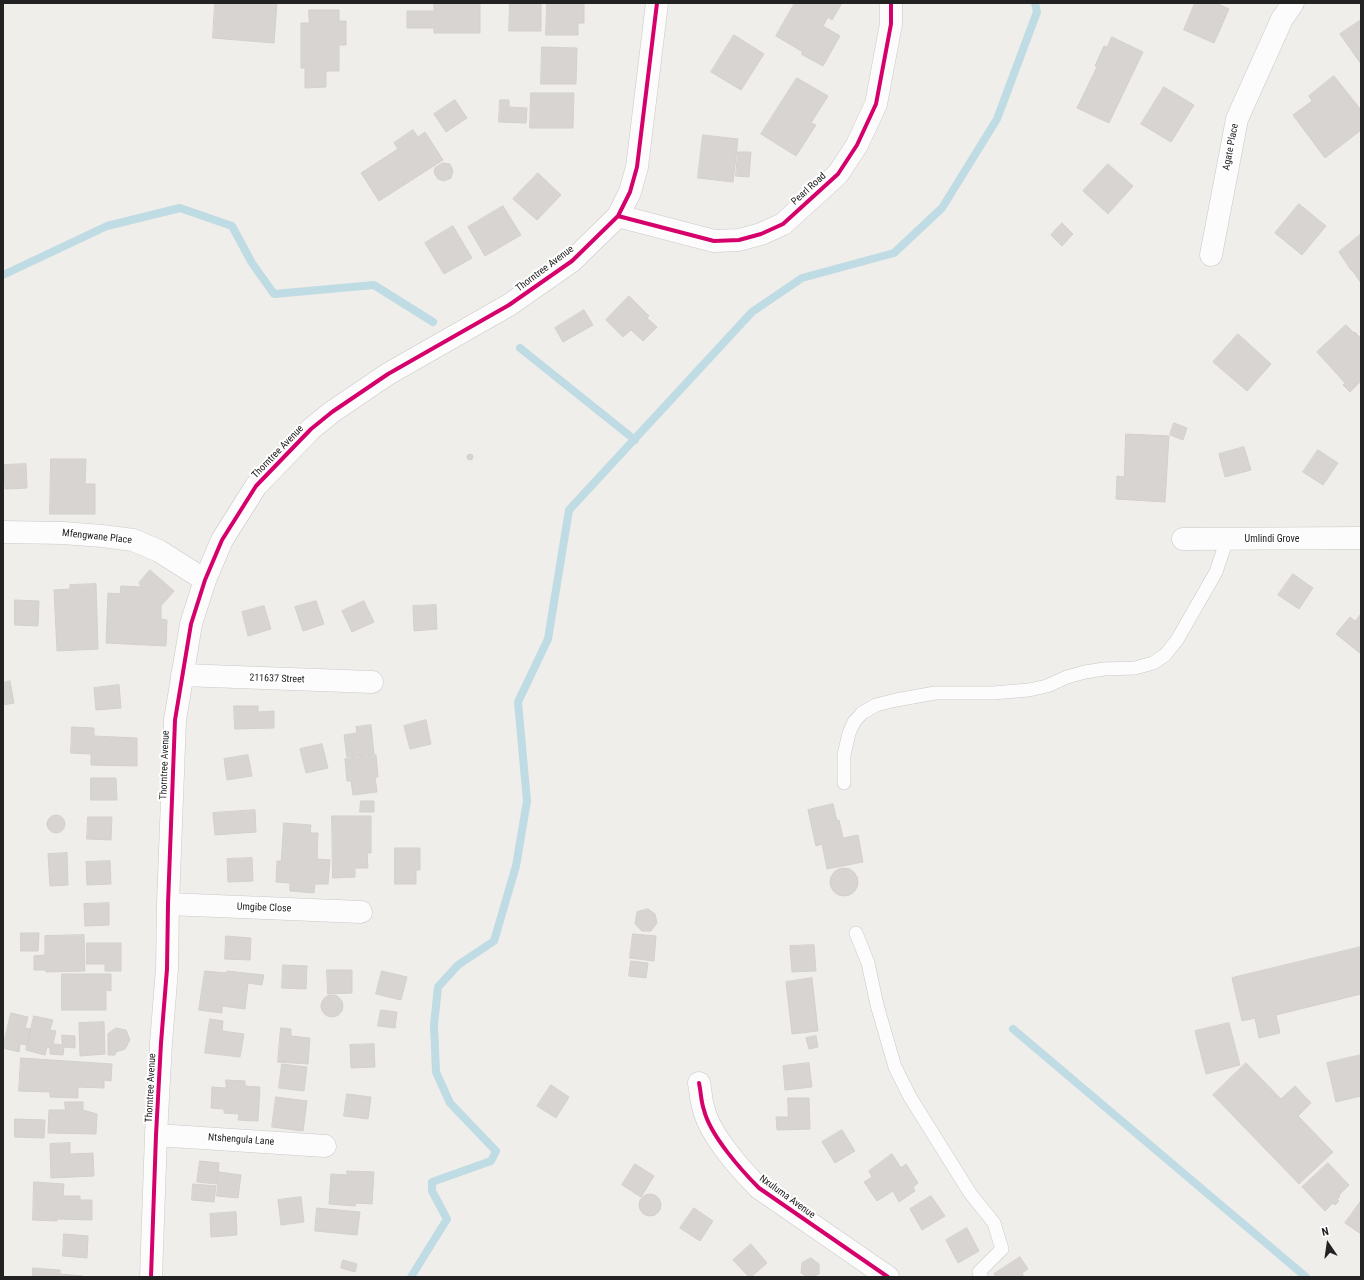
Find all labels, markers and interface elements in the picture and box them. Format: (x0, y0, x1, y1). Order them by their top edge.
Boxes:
street label: Agate Place (1221, 123, 1241, 171)
street label: Pearl Road (789, 170, 829, 208)
street label: Thorntree Avenue (514, 243, 576, 295)
street label: Thorntree Avenue (250, 423, 306, 481)
street label: Mfengwane Place (62, 527, 132, 547)
street label: Umlindi Grove (1245, 533, 1299, 545)
street label: 211637 Street (249, 672, 305, 686)
street label: Thorntree Avenue (158, 730, 172, 800)
street label: Umgibe Close (237, 901, 291, 915)
street label: Thorntree Avenue (143, 1053, 159, 1123)
street label: Ntshengula Lane (208, 1132, 274, 1148)
street label: Nxuluma Avenue (757, 1173, 817, 1221)
north arrow (1308, 1224, 1348, 1264)
text: N (1320, 1225, 1330, 1239)

